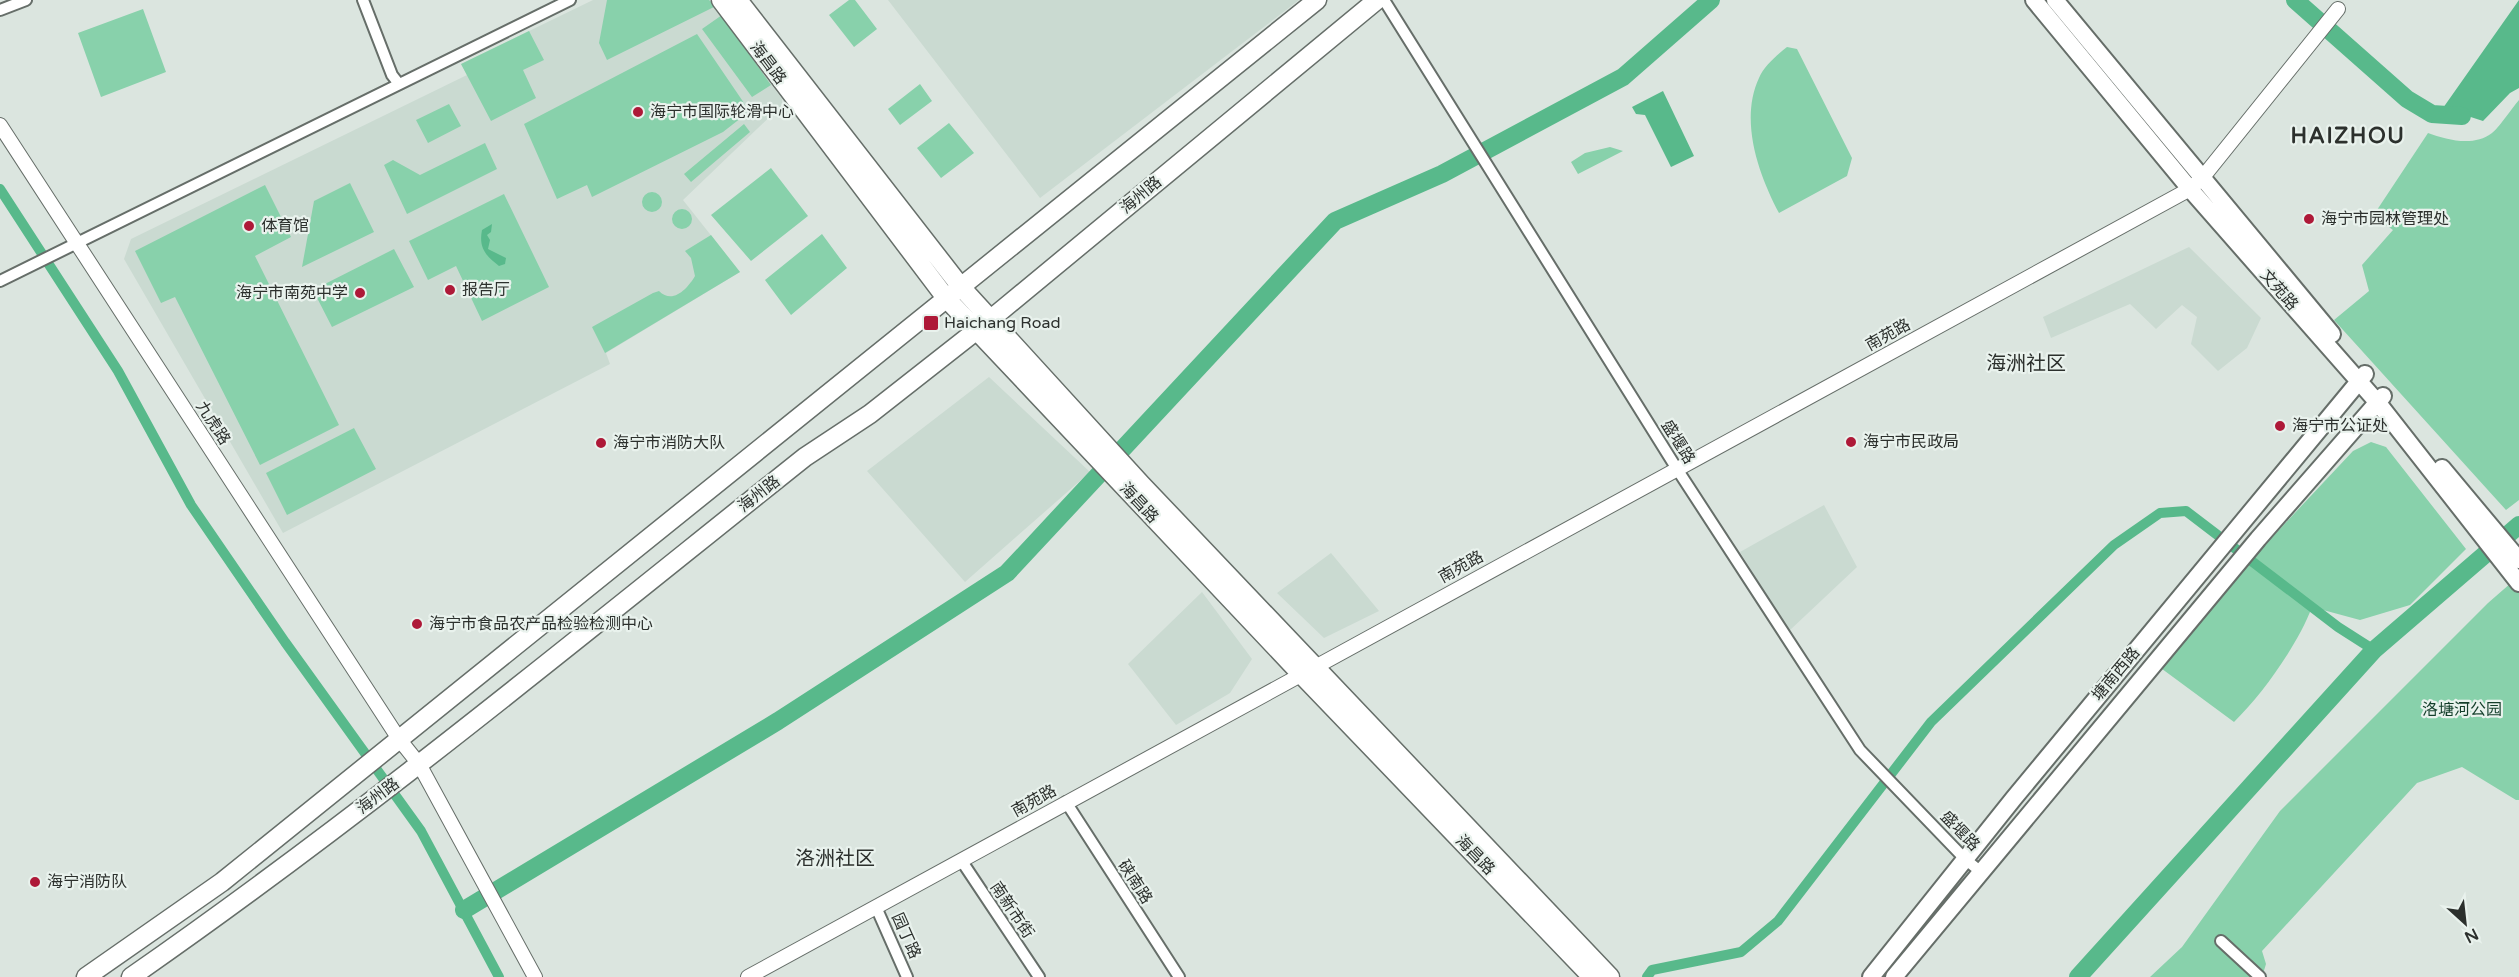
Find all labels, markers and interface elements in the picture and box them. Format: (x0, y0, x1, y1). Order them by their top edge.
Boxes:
street label: 海昌路 (746, 38, 790, 88)
place label: 海宁市国际轮滑中心 (650, 102, 794, 122)
marker: 海宁市国际轮滑中心 (631, 105, 645, 119)
district label: HAIZHOU (2291, 123, 2405, 149)
street label: 海州路 (1116, 172, 1166, 218)
place label: 海宁市园林管理处 (2321, 209, 2449, 229)
marker: 海宁市园林管理处 (2302, 212, 2316, 226)
place label: 体育馆 (261, 216, 309, 236)
marker: 体育馆 (242, 219, 256, 233)
street label: 文苑路 (2256, 265, 2302, 315)
place label: 报告厅 (462, 280, 510, 300)
place label: 海宁市南苑中学 (236, 283, 348, 303)
marker: 报告厅 (443, 283, 457, 297)
marker: 海宁市南苑中学 (353, 286, 367, 300)
place label: Haichang Road (944, 313, 1061, 333)
marker: Haichang Road (922, 314, 940, 332)
street label: 南苑路 (1862, 315, 1914, 355)
district label: 海洲社区 (1986, 352, 2066, 376)
street label: 九虎路 (192, 397, 234, 449)
street label: 盛堰路 (1657, 416, 1699, 468)
place label: 海宁市公证处 (2292, 416, 2388, 436)
marker: 海宁市公证处 (2273, 419, 2287, 433)
place label: 海宁市民政局 (1863, 432, 1959, 452)
place label: 海宁市消防大队 (613, 433, 725, 453)
marker: 海宁市民政局 (1844, 435, 1858, 449)
marker: 海宁市消防大队 (594, 436, 608, 450)
street label: 海州路 (734, 471, 784, 517)
street label: 海昌路 (1115, 479, 1163, 527)
street label: 南苑路 (1435, 547, 1487, 587)
place label: 海宁市食品农产品检验检测中心 (429, 614, 653, 634)
marker: 海宁市食品农产品检验检测中心 (410, 617, 424, 631)
street label: 塘南西路 (2088, 643, 2144, 705)
park label: 洛塘河公园 (2422, 700, 2502, 720)
street label: 海州路 (353, 774, 403, 818)
street label: 南苑路 (1008, 781, 1060, 821)
street label: 盛堰路 (1936, 807, 1984, 855)
street label: 海昌路 (1451, 831, 1499, 879)
district label: 洛洲社区 (795, 847, 875, 871)
street label: 硖南路 (1114, 856, 1156, 908)
place label: 海宁消防队 (47, 872, 127, 892)
marker: 海宁消防队 (28, 875, 42, 889)
street label: 南新市街 (986, 878, 1038, 942)
north arrow (2435, 893, 2495, 953)
street label: 园丁路 (887, 910, 925, 962)
text: N (2461, 924, 2482, 947)

